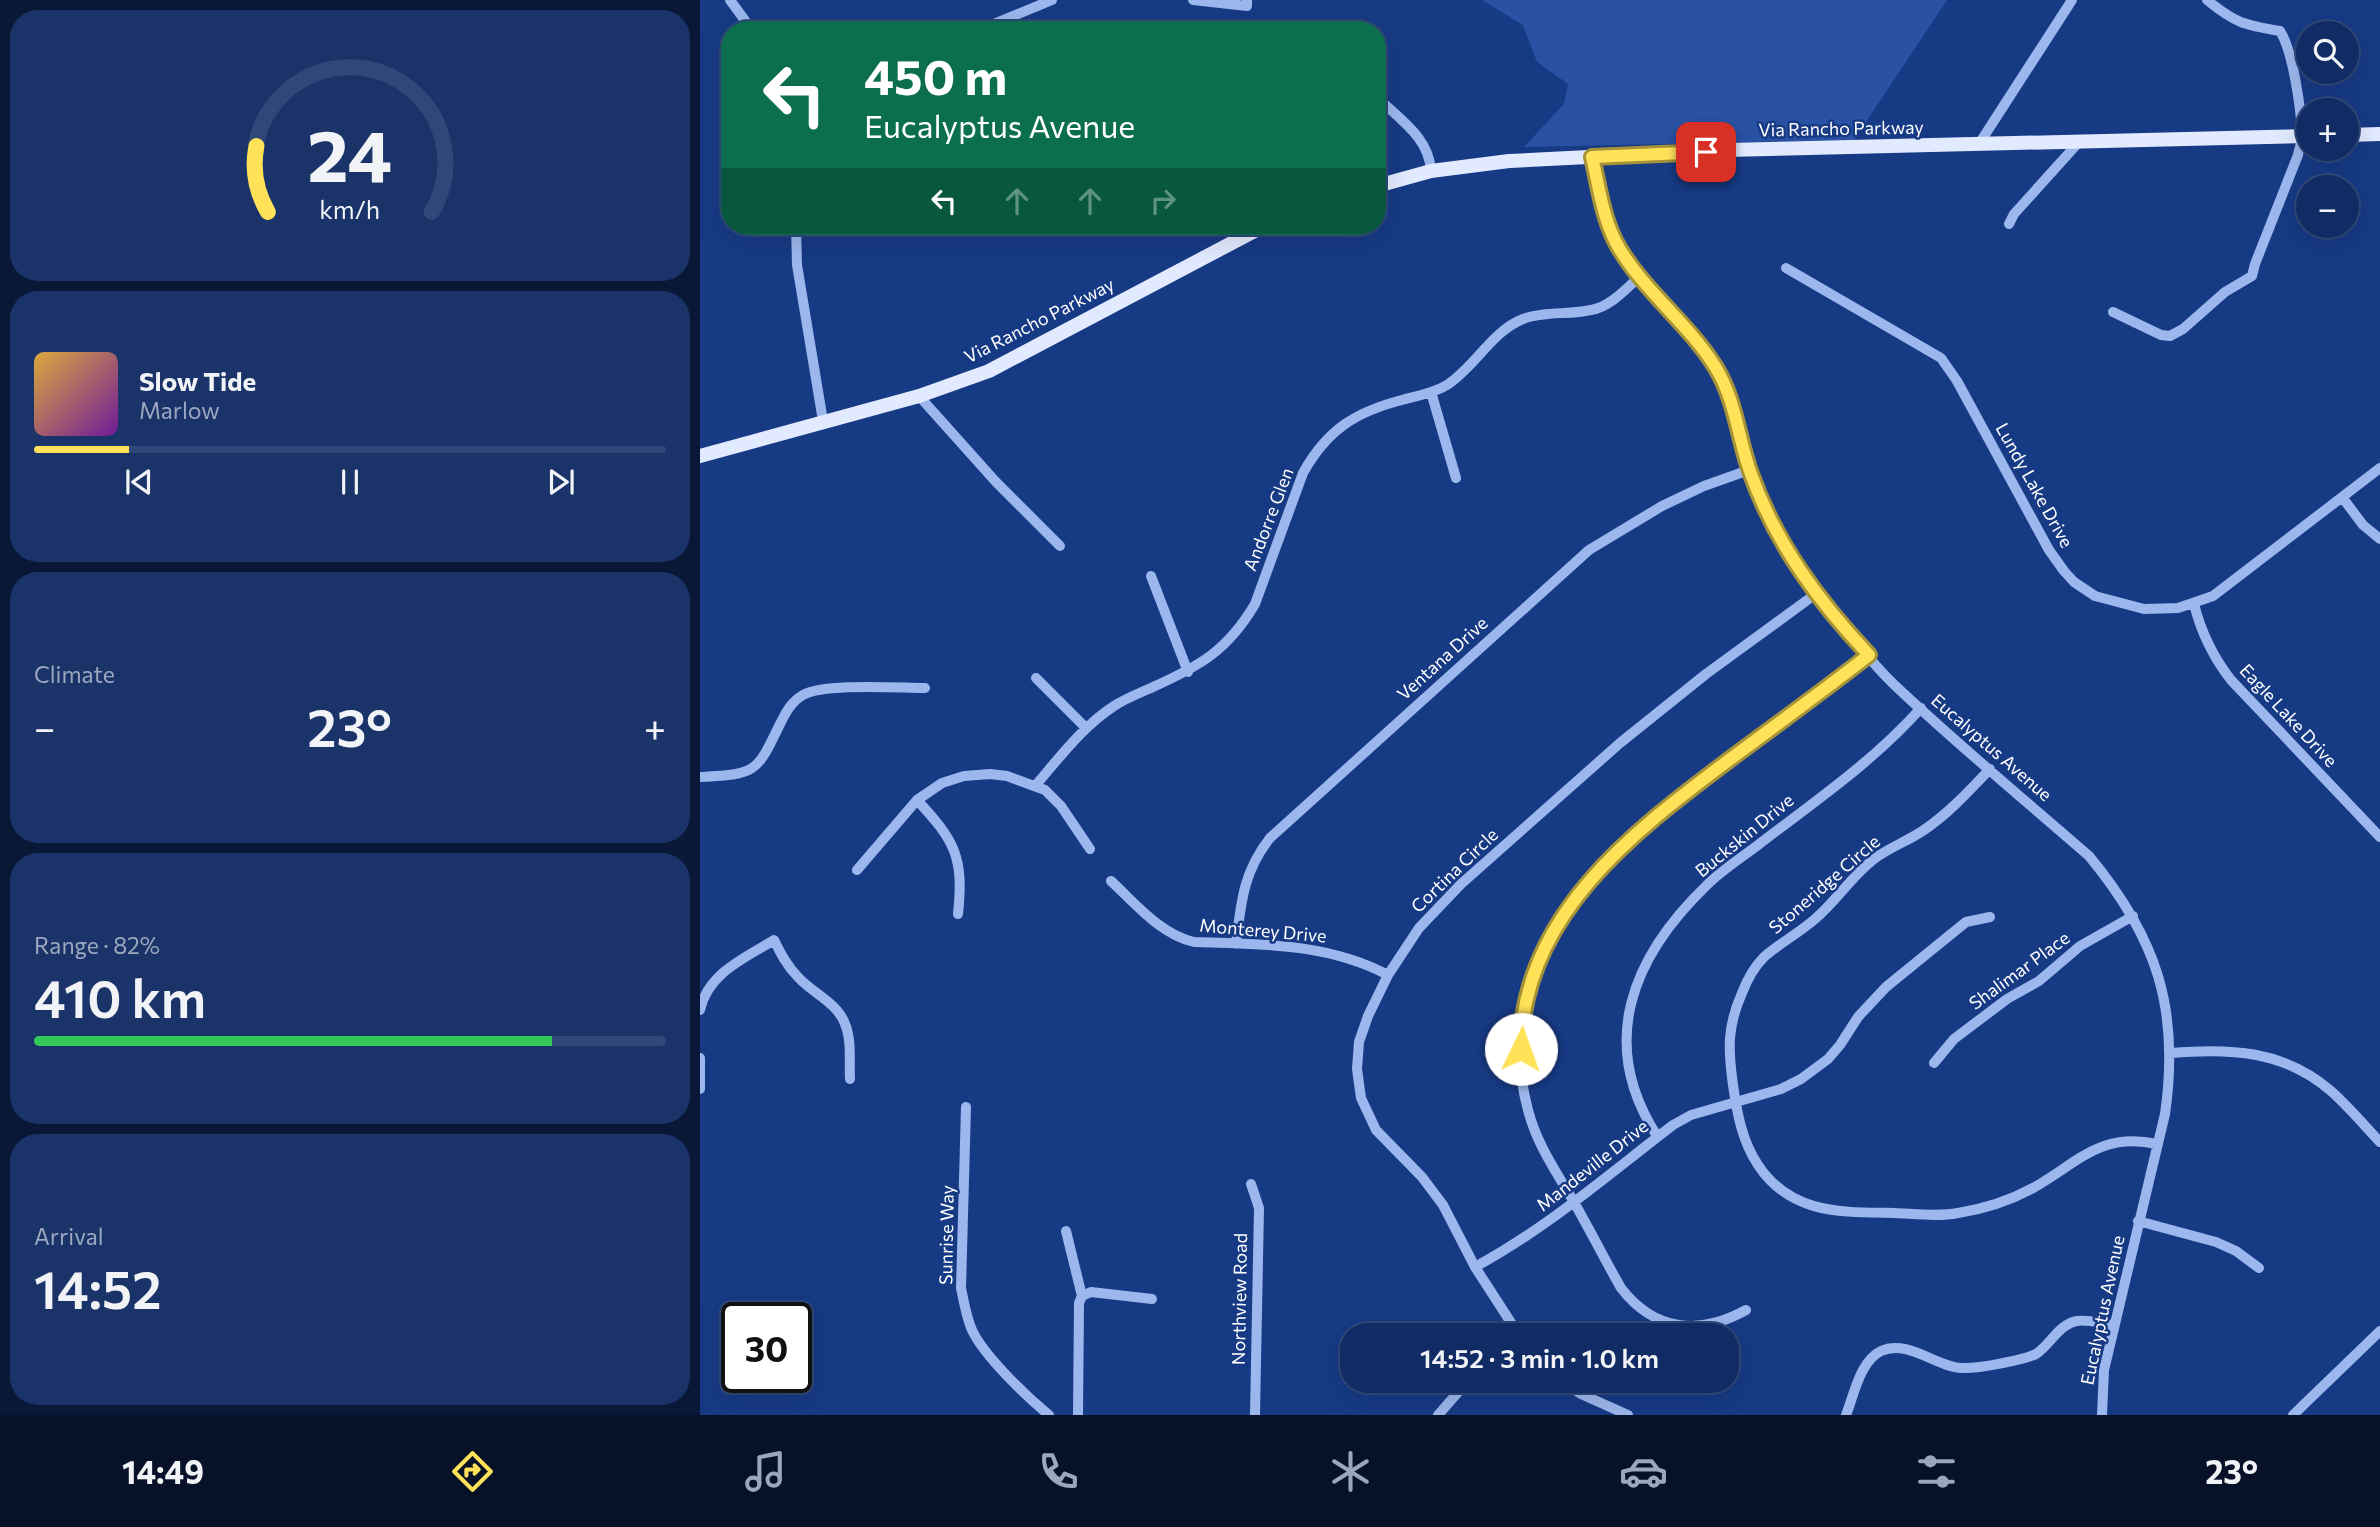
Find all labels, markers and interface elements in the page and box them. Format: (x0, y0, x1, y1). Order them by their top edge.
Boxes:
map controls (2296, 21, 2359, 238)
button: search (2296, 21, 2359, 84)
text: 450 m (864, 45, 1007, 105)
icon: left (749, 49, 840, 140)
button: + (2296, 98, 2359, 161)
text: Eucalyptus Avenue (864, 105, 1135, 145)
text: 24 (307, 108, 393, 197)
street label: Via Rancho Parkway (1758, 116, 1924, 140)
pin (1676, 122, 1736, 182)
icon: arrive (1687, 133, 1725, 171)
button: − (2296, 175, 2359, 238)
icon: left (925, 182, 963, 220)
icon: ahead (998, 182, 1036, 220)
icon: ahead (1071, 182, 1109, 220)
icon: right (1144, 182, 1182, 220)
text: km/h (320, 193, 380, 223)
street label: Via Rancho Parkway (960, 273, 1118, 367)
text: Slow Tide (139, 365, 256, 396)
text: Marlow (139, 396, 220, 424)
street label: Lundy Lake Drive (1992, 419, 2078, 551)
icon: previous (120, 463, 158, 501)
icon: pause (331, 463, 369, 501)
icon: next (542, 463, 580, 501)
street label: Andorre Glen (1238, 464, 1298, 574)
street label: Ventana Drive (1392, 612, 1492, 704)
street label: Eagle Lake Drive (2236, 659, 2342, 771)
text: Climate (34, 660, 115, 688)
street label: Eucalyptus Avenue (1927, 689, 2057, 805)
text: 23° (307, 694, 392, 758)
text: − (34, 703, 56, 750)
text: + (644, 703, 666, 750)
street label: Buckskin Drive (1690, 789, 1798, 881)
street label: Cortina Circle (1406, 823, 1502, 917)
street label: Stoneridge Circle (1764, 830, 1884, 938)
street label: Monterey Drive (1199, 913, 1327, 947)
street label: Shalimar Place (1964, 926, 2074, 1014)
text: Range · 82% (34, 931, 160, 959)
text: 410 km (34, 965, 206, 1029)
position arrow (1484, 1012, 1558, 1086)
street label: Mandeville Drive (1532, 1115, 1652, 1215)
street label: Sunrise Way (934, 1185, 958, 1285)
text: Arrival (34, 1222, 104, 1250)
street label: Northview Road (1227, 1233, 1251, 1365)
street label: Eucalyptus Avenue (2075, 1233, 2129, 1387)
text: 14:52 (34, 1256, 162, 1320)
speed limit sign: 30 (721, 1302, 812, 1393)
text: 14:52 · 3 min · 1.0 km (1420, 1342, 1659, 1373)
icon: directions (448, 1447, 497, 1496)
icon: music (741, 1447, 790, 1496)
icon: phone (1034, 1447, 1083, 1496)
icon: climate (1326, 1447, 1375, 1496)
icon: car (1619, 1447, 1668, 1496)
icon: filters (1912, 1447, 1961, 1496)
text: 14:49 (122, 1451, 204, 1491)
text: 23° (2205, 1451, 2258, 1491)

